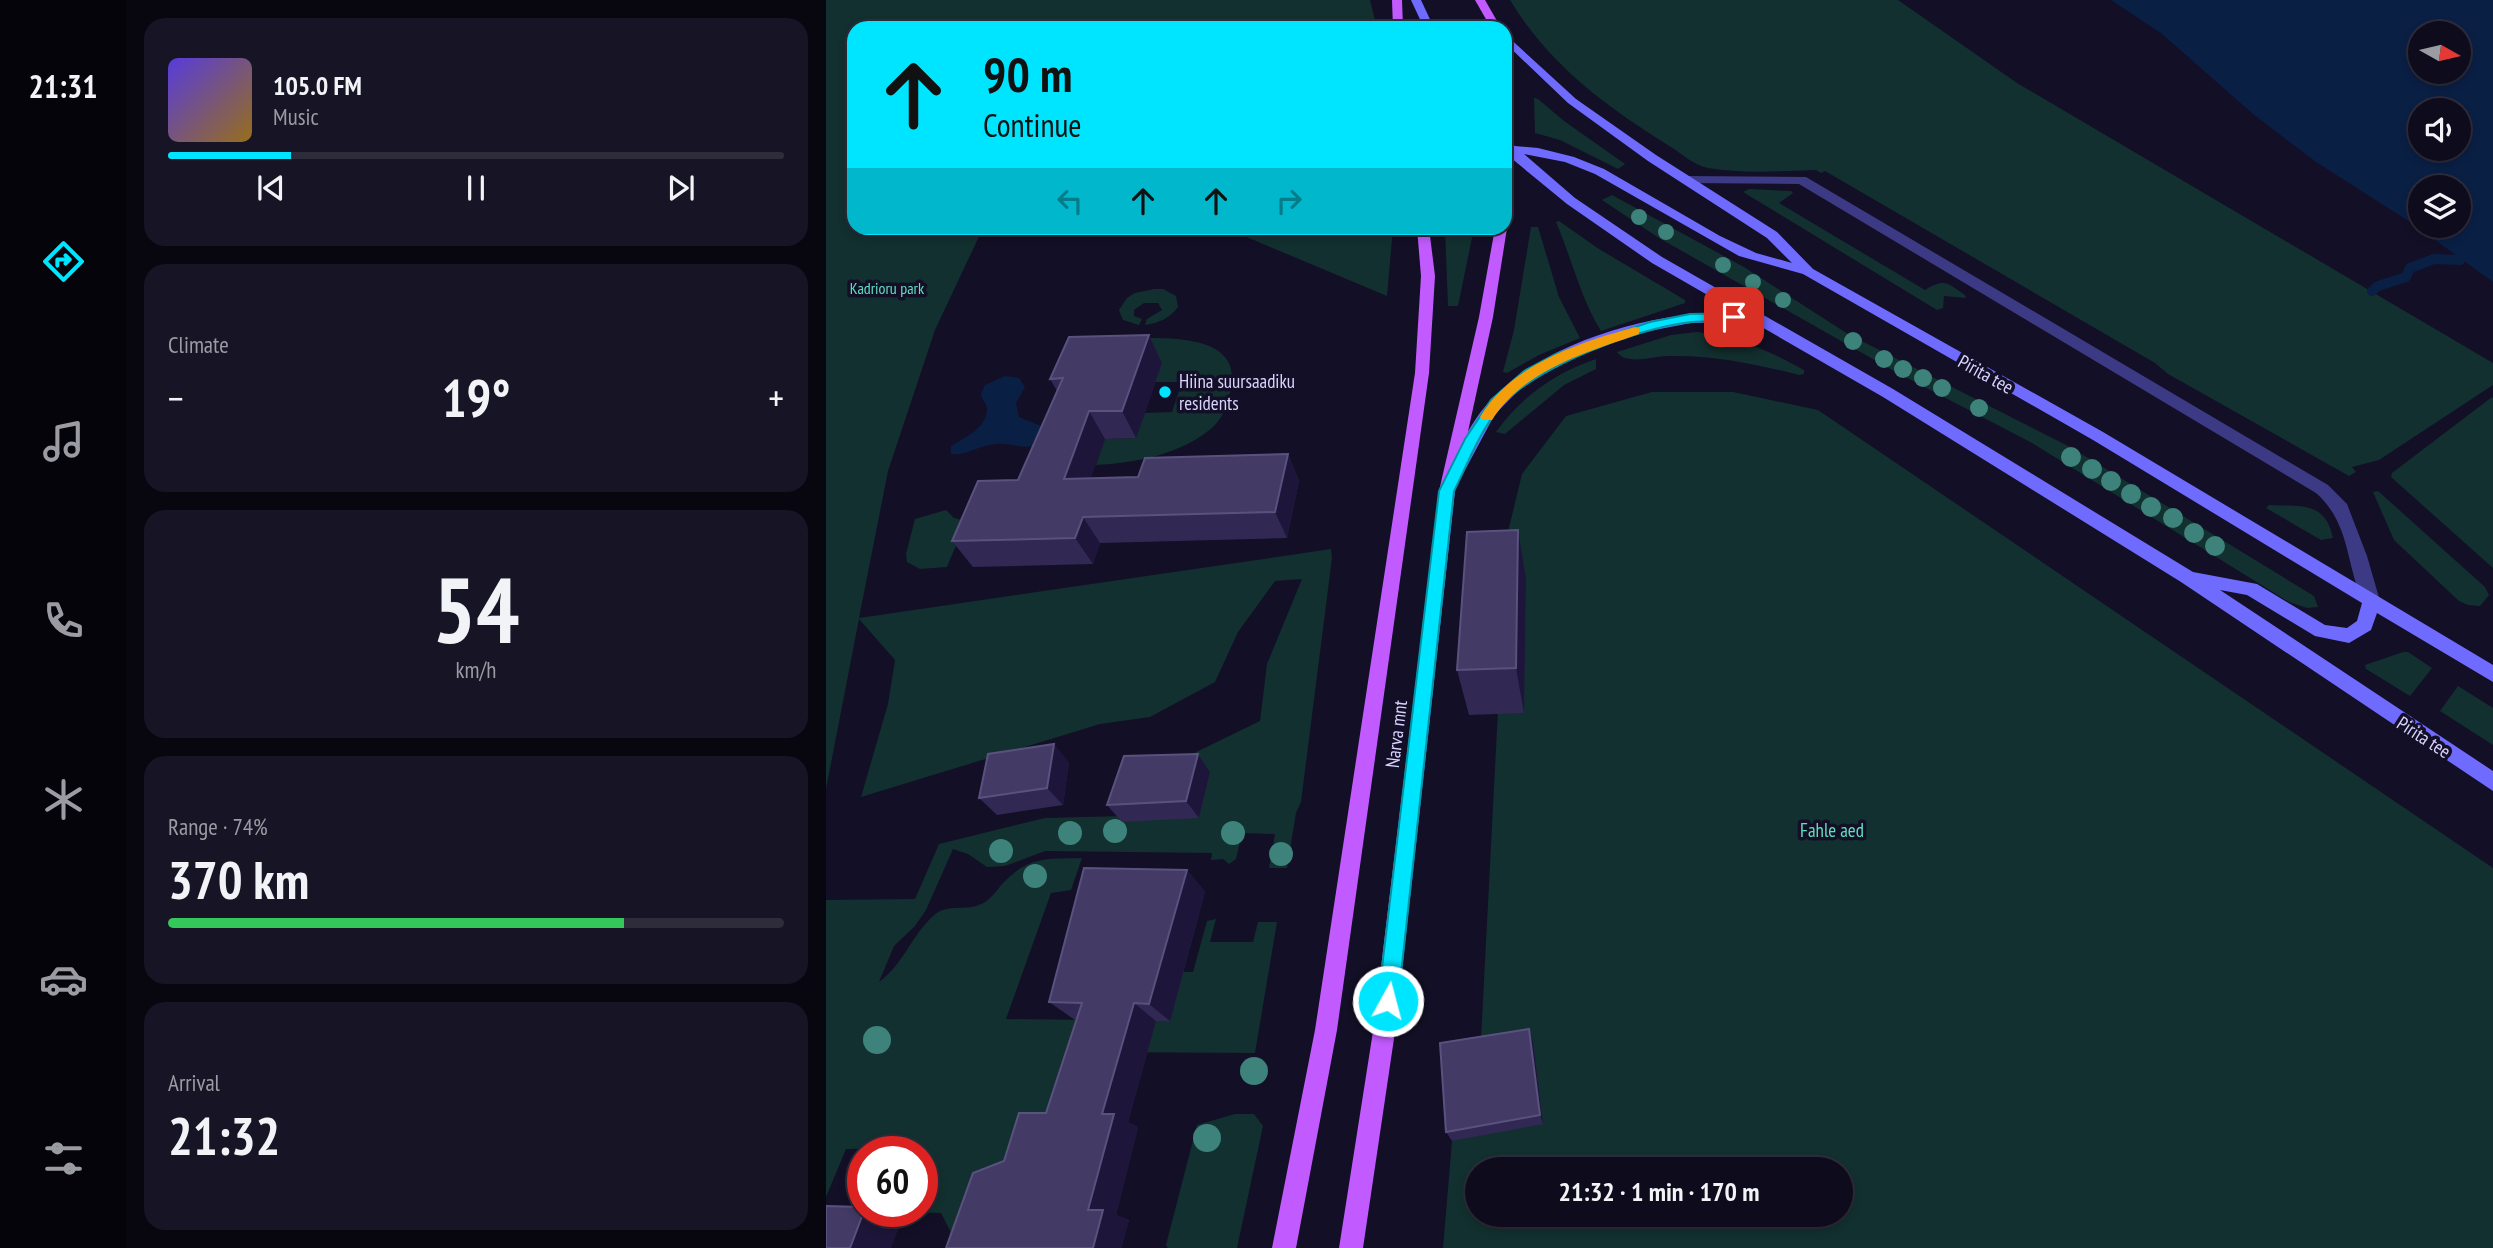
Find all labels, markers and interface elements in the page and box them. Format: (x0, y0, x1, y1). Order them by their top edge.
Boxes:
north arrow (2408, 21, 2471, 84)
map controls (2408, 21, 2471, 238)
text: 90 m (983, 42, 1072, 106)
icon: ahead (868, 49, 959, 140)
text: 21:31 (28, 65, 98, 107)
text: 105.0 FM (273, 69, 362, 102)
button: sound (2408, 98, 2471, 161)
text: Music (273, 102, 319, 131)
text: Continue (983, 104, 1082, 146)
icon: previous (252, 169, 290, 207)
icon: pause (457, 169, 495, 207)
icon: next (662, 169, 700, 207)
button: layers (2408, 175, 2471, 238)
icon: left (1051, 182, 1089, 220)
icon: ahead (1124, 182, 1162, 220)
icon: ahead (1197, 182, 1235, 220)
icon: right (1270, 182, 1308, 220)
icon: directions (39, 237, 88, 286)
park label: Kadrioru park (850, 278, 925, 298)
pin (1704, 287, 1764, 347)
icon: arrive (1715, 298, 1753, 336)
text: Climate (168, 330, 229, 359)
street label: Pirita tee (1954, 349, 2018, 399)
text: 19° (442, 364, 510, 431)
place label: Hiina suursaadiku residents (1179, 369, 1295, 415)
text: − (168, 373, 184, 422)
text: + (768, 373, 784, 422)
marker: Hiina suursaadiku residents (1157, 384, 1173, 400)
icon: music (39, 417, 88, 466)
text: 54 (433, 550, 520, 668)
icon: phone (39, 596, 88, 645)
text: km/h (456, 655, 496, 684)
street label: Narva mnt (1380, 698, 1412, 769)
street label: Pirita tee (2393, 711, 2456, 763)
icon: climate (39, 775, 88, 824)
text: Range · 74% (168, 812, 268, 841)
park label: Fahle aed (1800, 818, 1864, 842)
text: 370 km (168, 846, 309, 913)
icon: car (39, 955, 88, 1004)
position arrow (1351, 964, 1425, 1038)
text: Arrival (168, 1068, 220, 1097)
text: 21:32 (168, 1102, 280, 1169)
icon: filters (39, 1134, 88, 1183)
speed limit sign: 60 (847, 1136, 938, 1227)
text: 21:32 · 1 min · 170 m (1559, 1175, 1759, 1208)

